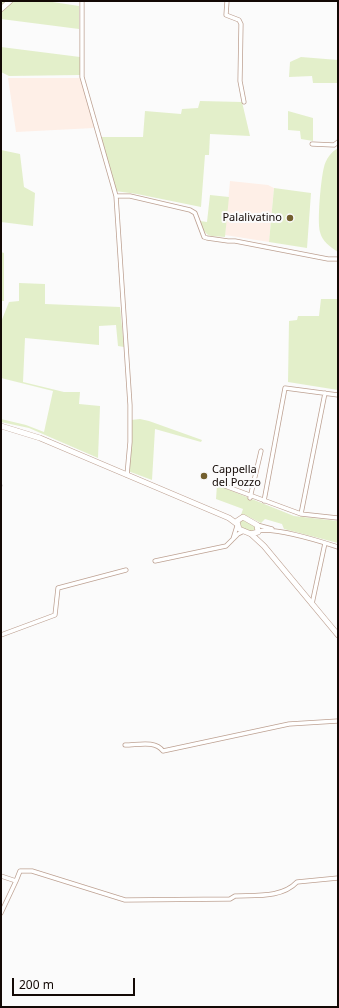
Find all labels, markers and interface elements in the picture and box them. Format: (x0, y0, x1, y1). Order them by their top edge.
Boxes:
place label: Palalivatino (222, 211, 282, 225)
marker: Palalivatino (285, 213, 295, 223)
place label: Cappella del Pozzo (212, 463, 261, 489)
marker: Cappella del Pozzo (199, 471, 209, 481)
scale bar (14, 970, 137, 996)
text: 200 m (19, 976, 54, 993)

